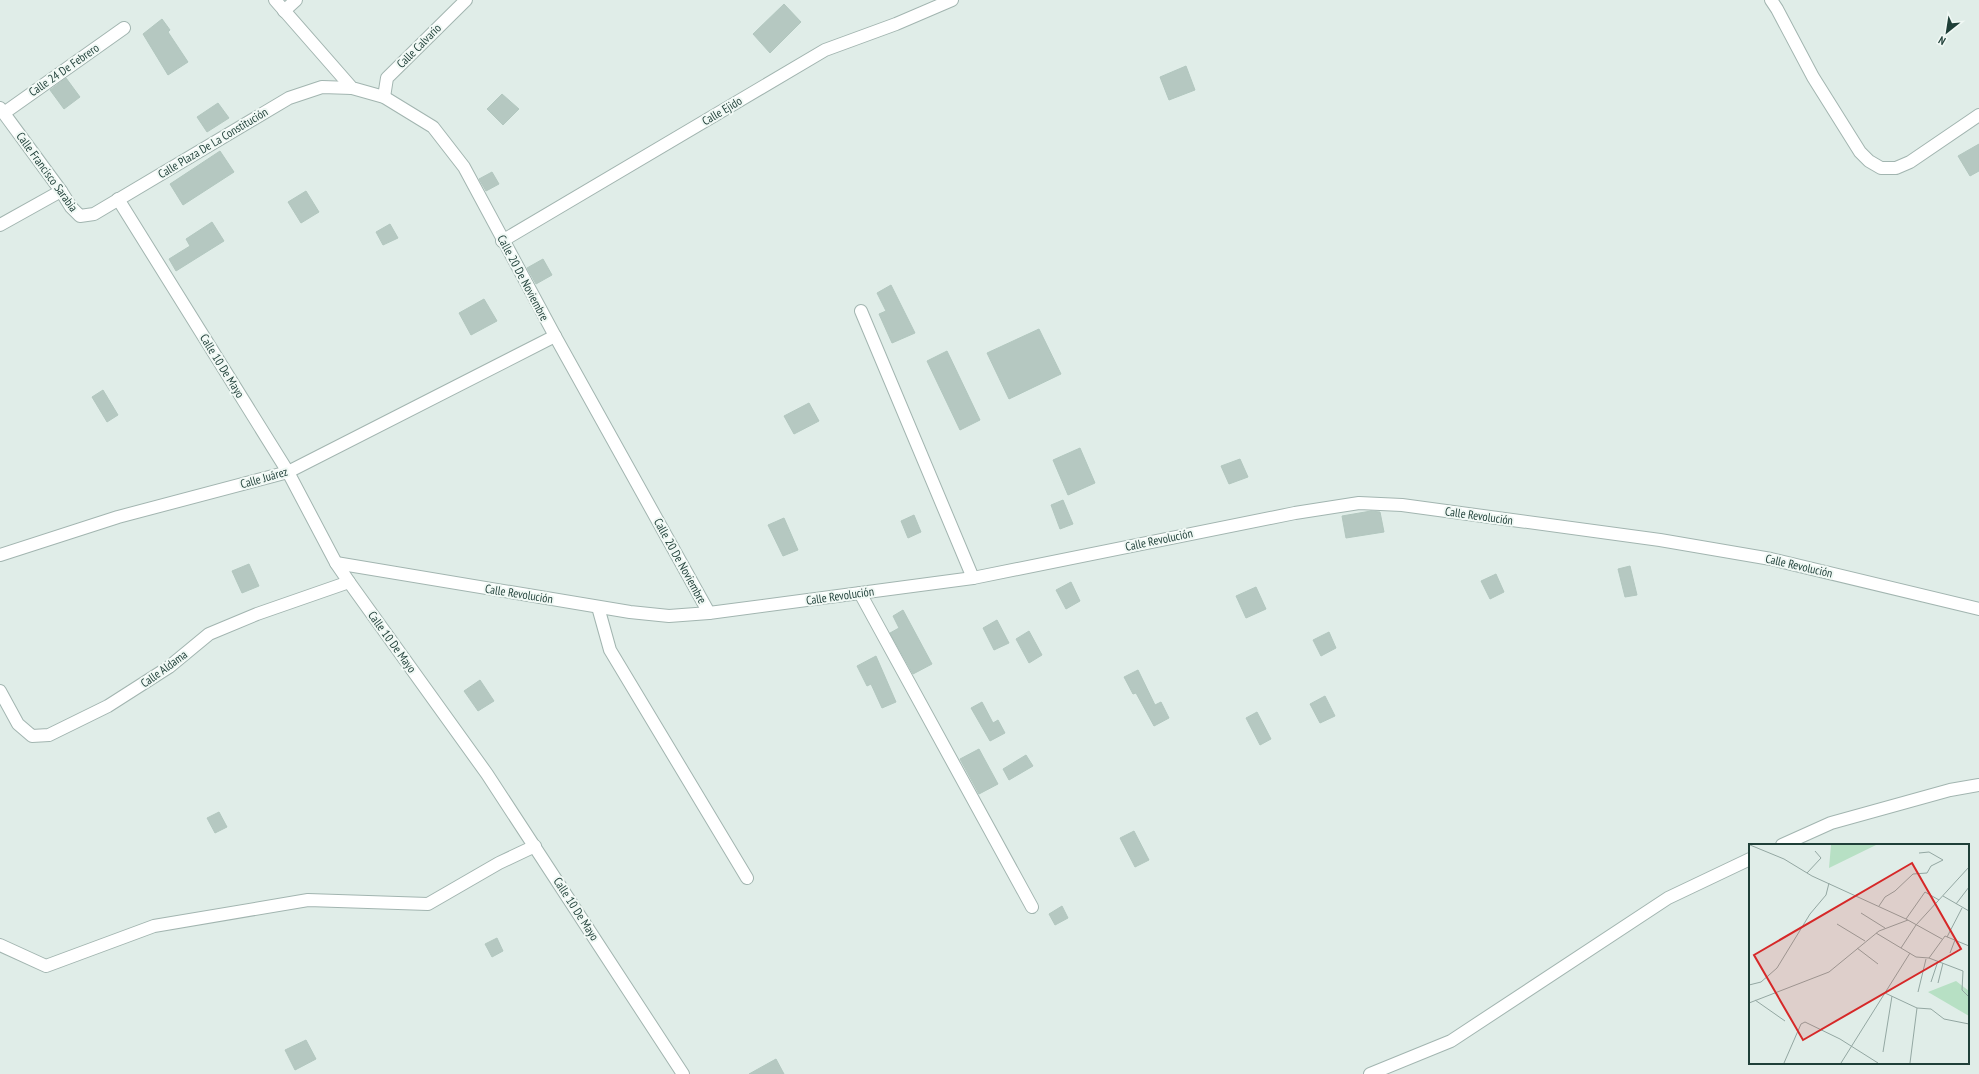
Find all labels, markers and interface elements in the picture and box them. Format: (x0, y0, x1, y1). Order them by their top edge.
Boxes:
north arrow (1927, 12, 1967, 52)
street label: Calle Calvario (393, 20, 444, 71)
text: N (1936, 33, 1948, 48)
street label: Calle 24 De Febrero (26, 40, 102, 99)
street label: Calle Ejido (699, 93, 744, 128)
street label: Calle Plaza De La Constitución (155, 104, 270, 181)
street label: Calle Francisco Sarabia (13, 129, 81, 215)
street label: Calle 20 De Noviembre (494, 232, 552, 323)
street label: Calle 10 De Mayo (197, 331, 248, 400)
street label: Calle Juárez (238, 464, 289, 491)
street label: Calle Revolución (1444, 503, 1514, 528)
street label: Calle 20 De Noviembre (651, 515, 710, 606)
street label: Calle Revolución (1124, 525, 1194, 554)
street label: Calle Revolución (1764, 551, 1834, 581)
street label: Calle Revolución (484, 581, 554, 606)
street label: Calle Revolución (805, 583, 875, 608)
street label: Calle 10 De Mayo (365, 608, 420, 675)
street label: Calle Aldama (137, 647, 190, 691)
inset map (1749, 844, 1969, 1064)
street label: Calle 10 De Mayo (550, 874, 602, 943)

